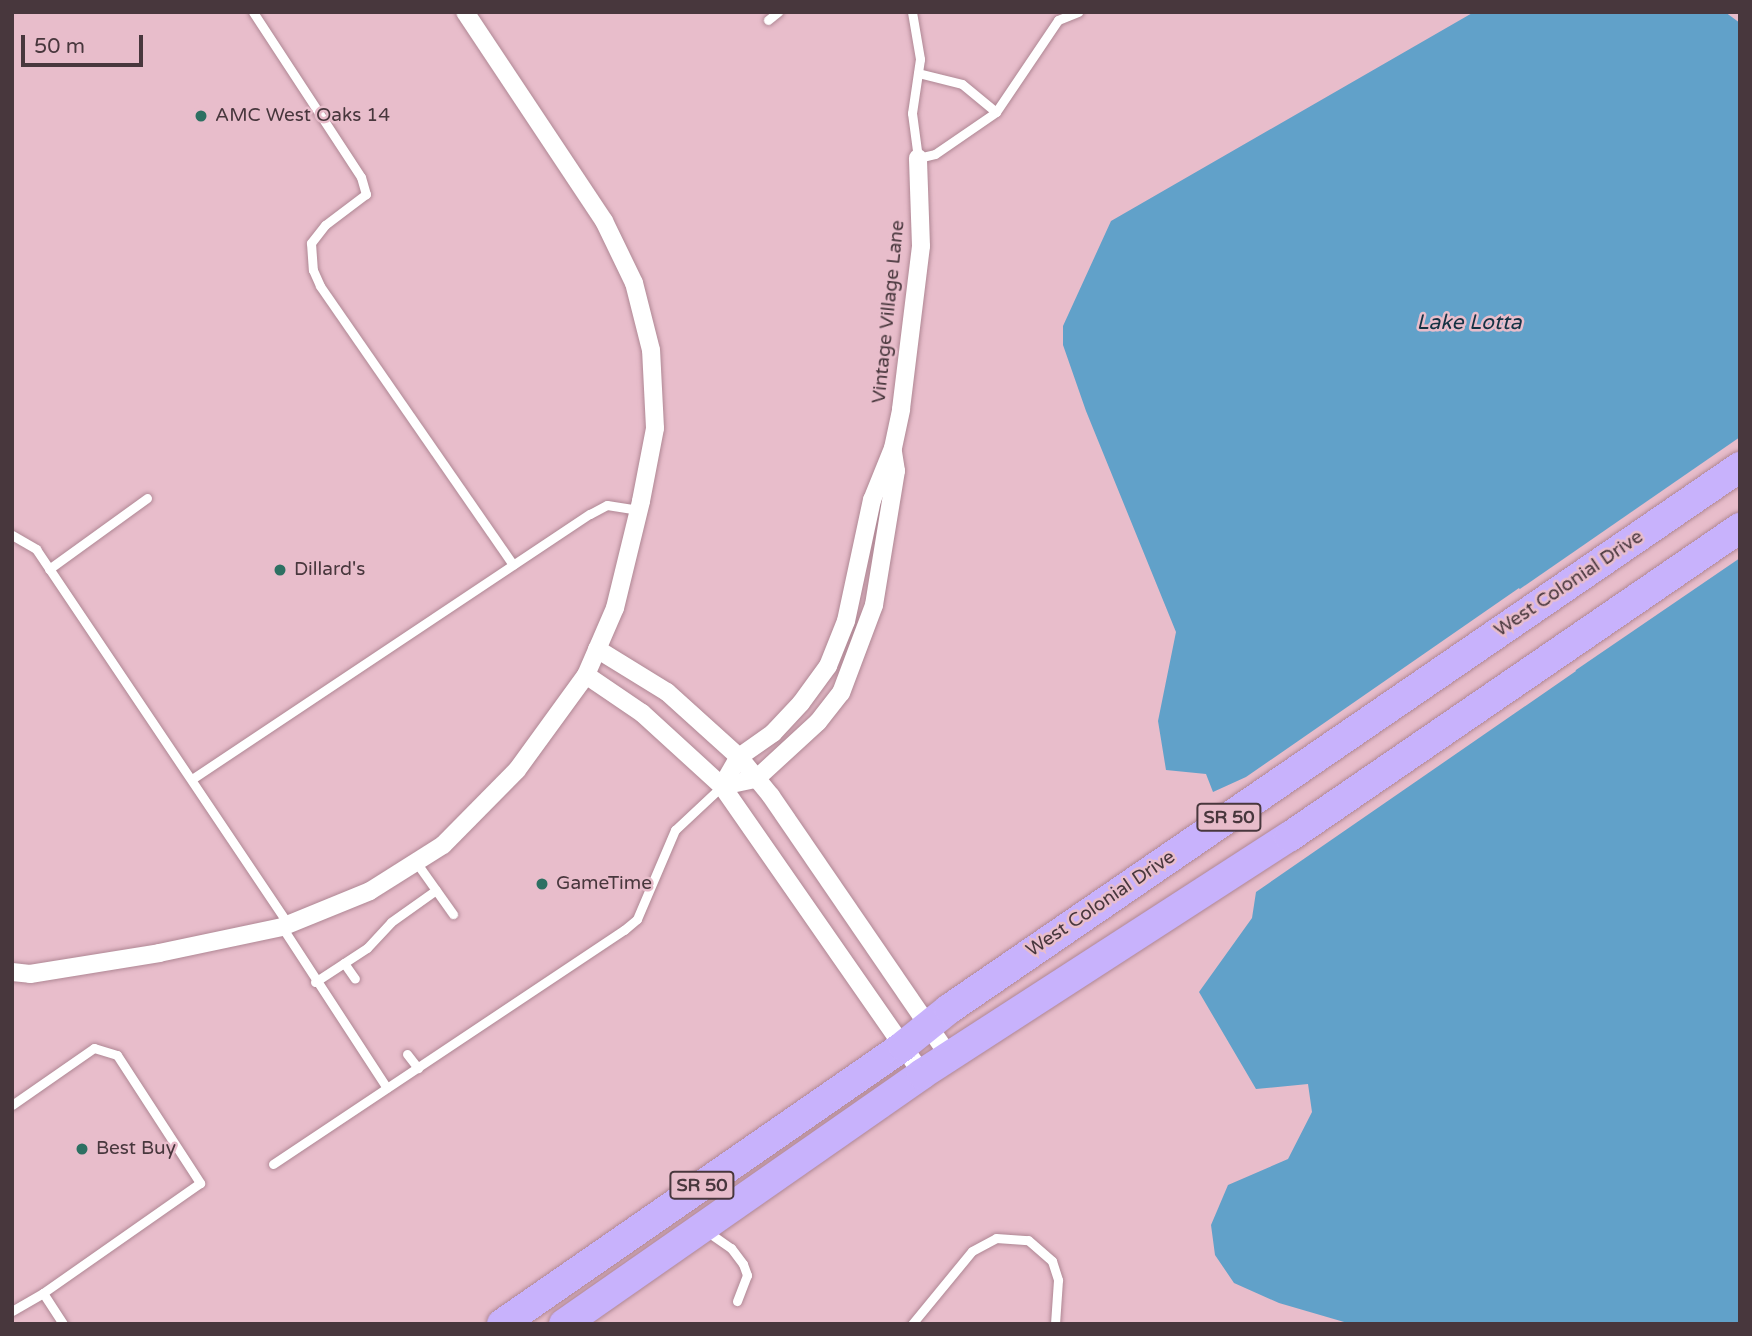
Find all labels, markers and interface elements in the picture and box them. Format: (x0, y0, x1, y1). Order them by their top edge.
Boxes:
scale bar (24, 21, 147, 65)
text: 50 m (34, 34, 85, 59)
place label: AMC West Oaks 14 (215, 105, 390, 127)
marker: AMC West Oaks 14 (193, 108, 209, 124)
street label: Vintage Village Lane (868, 219, 910, 405)
water label: Lake Lotta (1416, 310, 1522, 336)
street label: West Colonial Drive (1490, 526, 1648, 642)
place label: Dillard's (294, 559, 365, 581)
marker: Dillard's (272, 562, 288, 578)
road number: SR 50 (1196, 802, 1262, 832)
street label: West Colonial Drive (1022, 846, 1180, 962)
place label: GameTime (556, 873, 652, 895)
marker: GameTime (534, 876, 550, 892)
place label: Best Buy (96, 1138, 176, 1160)
marker: Best Buy (74, 1141, 90, 1157)
road number: SR 50 (669, 1170, 735, 1200)

